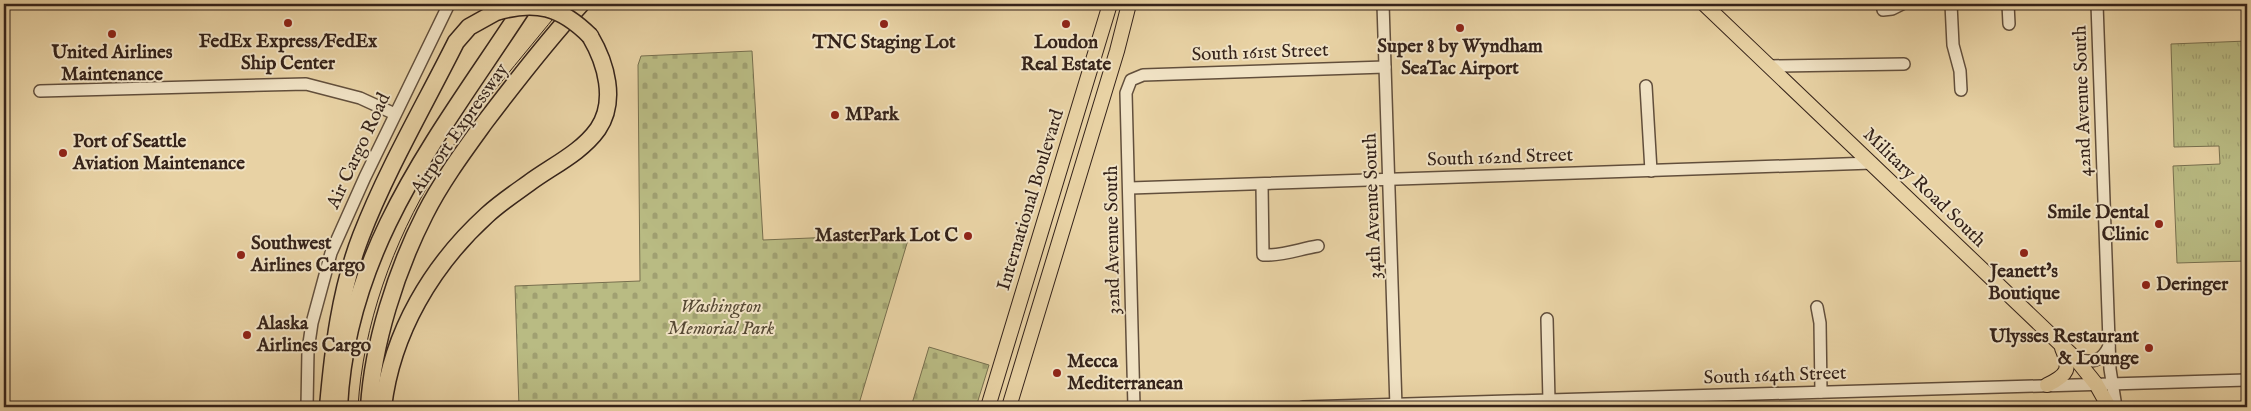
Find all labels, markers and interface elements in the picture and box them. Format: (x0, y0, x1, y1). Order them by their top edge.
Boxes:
marker: FedEx Express/FedEx Ship Center (282, 17, 294, 29)
marker: TNC Staging Lot (878, 18, 890, 30)
marker: Loudon Real Estate (1060, 18, 1072, 30)
marker: Super 8 by Wyndham SeaTac Airport (1454, 22, 1466, 34)
street label: 42nd Avenue South (2068, 25, 2098, 177)
marker: United Airlines Maintenance (106, 28, 118, 40)
place label: FedEx Express/FedEx Ship Center (199, 30, 378, 76)
place label: TNC Staging Lot (812, 31, 956, 55)
place label: Loudon Real Estate (1021, 31, 1112, 77)
place label: Super 8 by Wyndham SeaTac Airport (1377, 35, 1543, 81)
street label: South 161st Street (1191, 39, 1329, 67)
place label: United Airlines Maintenance (51, 41, 173, 87)
street label: Airport Expressway (405, 58, 515, 200)
street label: Air Cargo Road (321, 88, 397, 214)
place label: MPark (845, 103, 900, 127)
street label: International Boulevard (992, 106, 1070, 294)
marker: MPark (829, 109, 841, 121)
street label: Military Road South (1857, 123, 1991, 253)
place label: Port of Seattle Aviation Maintenance (72, 130, 245, 176)
street label: 34th Avenue South (1358, 133, 1388, 279)
street label: South 162nd Street (1427, 143, 1574, 173)
marker: Port of Seattle Aviation Maintenance (57, 147, 69, 159)
street label: 32nd Avenue South (1100, 165, 1126, 315)
place label: Smile Dental Clinic (2048, 201, 2150, 247)
marker: Smile Dental Clinic (2153, 218, 2165, 230)
place label: MasterPark Lot C (815, 224, 958, 248)
marker: MasterPark Lot C (962, 230, 974, 242)
place label: Southwest Airlines Cargo (250, 232, 365, 278)
marker: Jeanett's Boutique (2018, 247, 2030, 259)
marker: Southwest Airlines Cargo (235, 249, 247, 261)
place label: Jeanett's Boutique (1987, 260, 2060, 306)
place label: Deringer (2156, 273, 2229, 297)
marker: Deringer (2140, 279, 2152, 291)
park label: Washington Memorial Park (668, 295, 775, 341)
place label: Alaska Airlines Cargo (256, 312, 371, 358)
place label: Ulysses Restaurant & Lounge (1988, 325, 2139, 371)
marker: Alaska Airlines Cargo (241, 329, 253, 341)
marker: Ulysses Restaurant & Lounge (2143, 342, 2155, 354)
place label: Mecca Mediterranean (1067, 350, 1183, 396)
street label: South 164th Street (1703, 361, 1847, 390)
marker: Mecca Mediterranean (1051, 367, 1063, 379)

